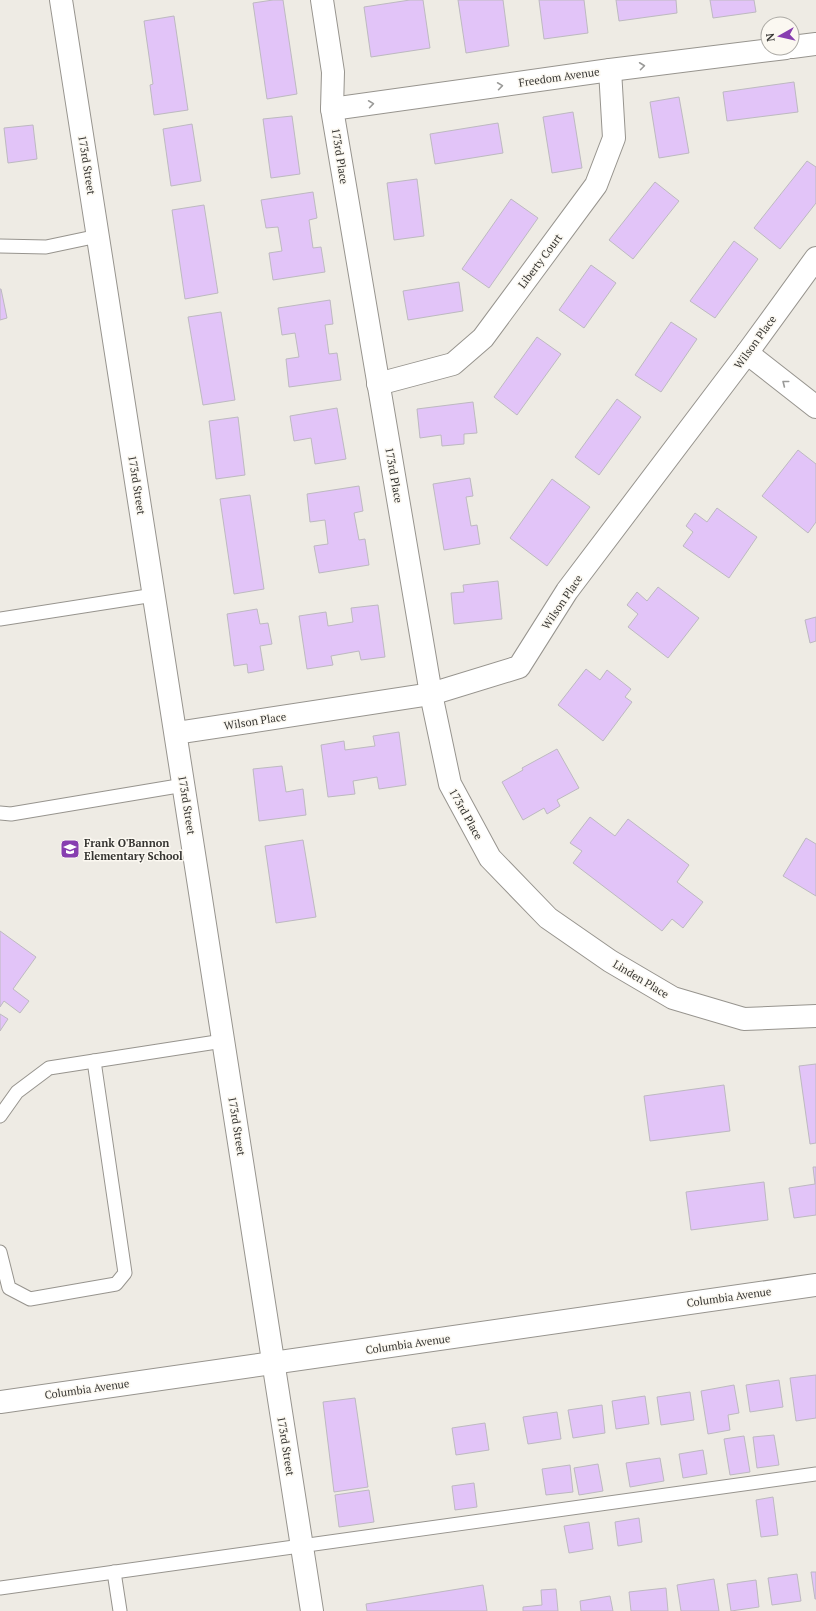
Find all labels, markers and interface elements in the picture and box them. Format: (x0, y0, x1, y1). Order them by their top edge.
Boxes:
north arrow (760, 16, 800, 56)
text: N (762, 32, 778, 42)
one-way arrow (639, 62, 645, 71)
street label: Freedom Avenue (518, 64, 601, 90)
one-way arrow (497, 82, 503, 91)
one-way arrow (368, 100, 374, 109)
street label: 173rd Place (329, 127, 351, 185)
street label: 173rd Street (75, 134, 99, 196)
street label: Liberty Court (515, 231, 565, 291)
street label: Wilson Place (731, 312, 779, 372)
one-way arrow (783, 381, 790, 388)
street label: 173rd Place (382, 446, 406, 504)
street label: 173rd Street (125, 454, 149, 516)
street label: Wilson Place (539, 572, 586, 632)
street label: Wilson Place (223, 709, 288, 733)
street label: 173rd Street (175, 774, 199, 836)
street label: 173rd Place (446, 786, 486, 842)
place label: Frank O'Bannon Elementary School (84, 836, 183, 863)
school or university icon: Frank O'Bannon Elementary School (59, 838, 81, 860)
street label: Linden Place (611, 957, 672, 1001)
street label: 173rd Street (225, 1095, 249, 1157)
street label: Columbia Avenue (686, 1284, 773, 1310)
street label: Columbia Avenue (365, 1331, 452, 1357)
street label: Columbia Avenue (44, 1376, 131, 1402)
street label: 173rd Street (274, 1415, 298, 1477)

